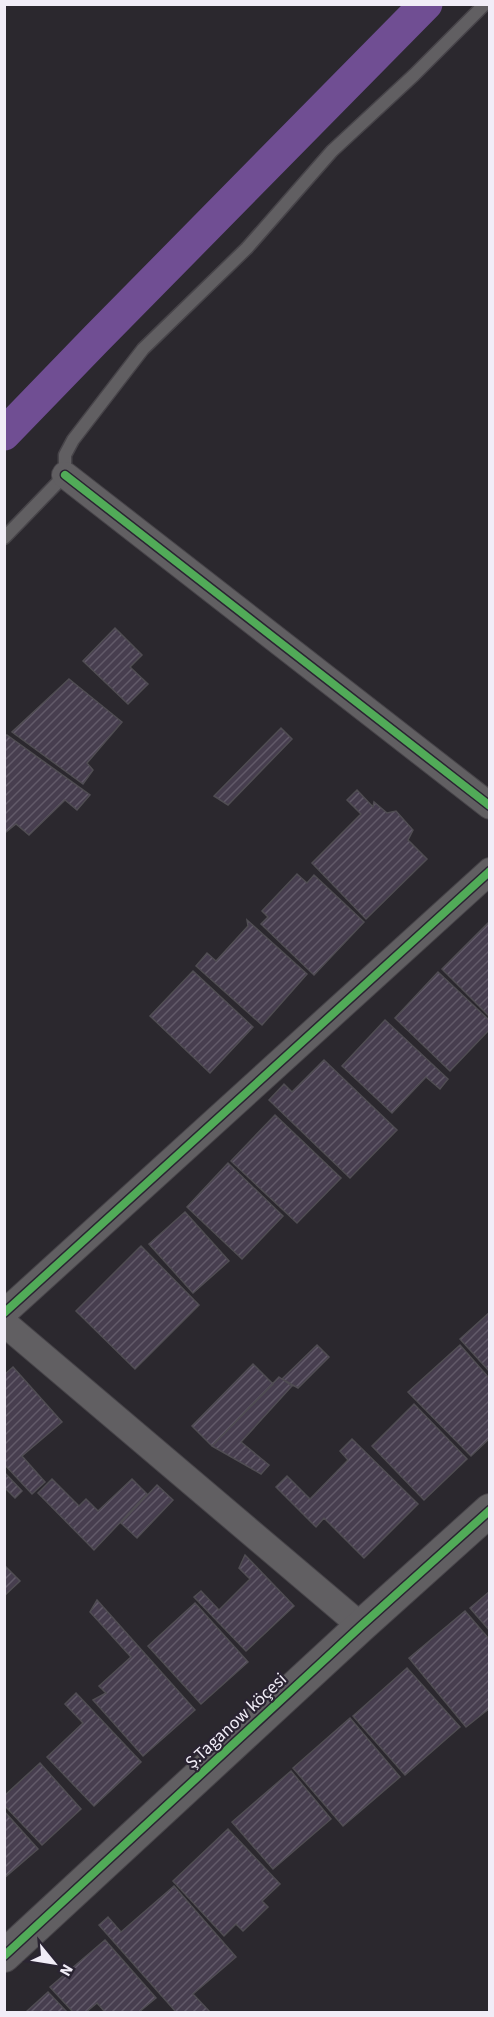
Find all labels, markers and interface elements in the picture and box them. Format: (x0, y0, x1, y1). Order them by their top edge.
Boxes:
street label: Ş.Taganow köçesi (180, 1667, 292, 1775)
north arrow (24, 1933, 84, 1993)
text: N (54, 1960, 78, 1980)

